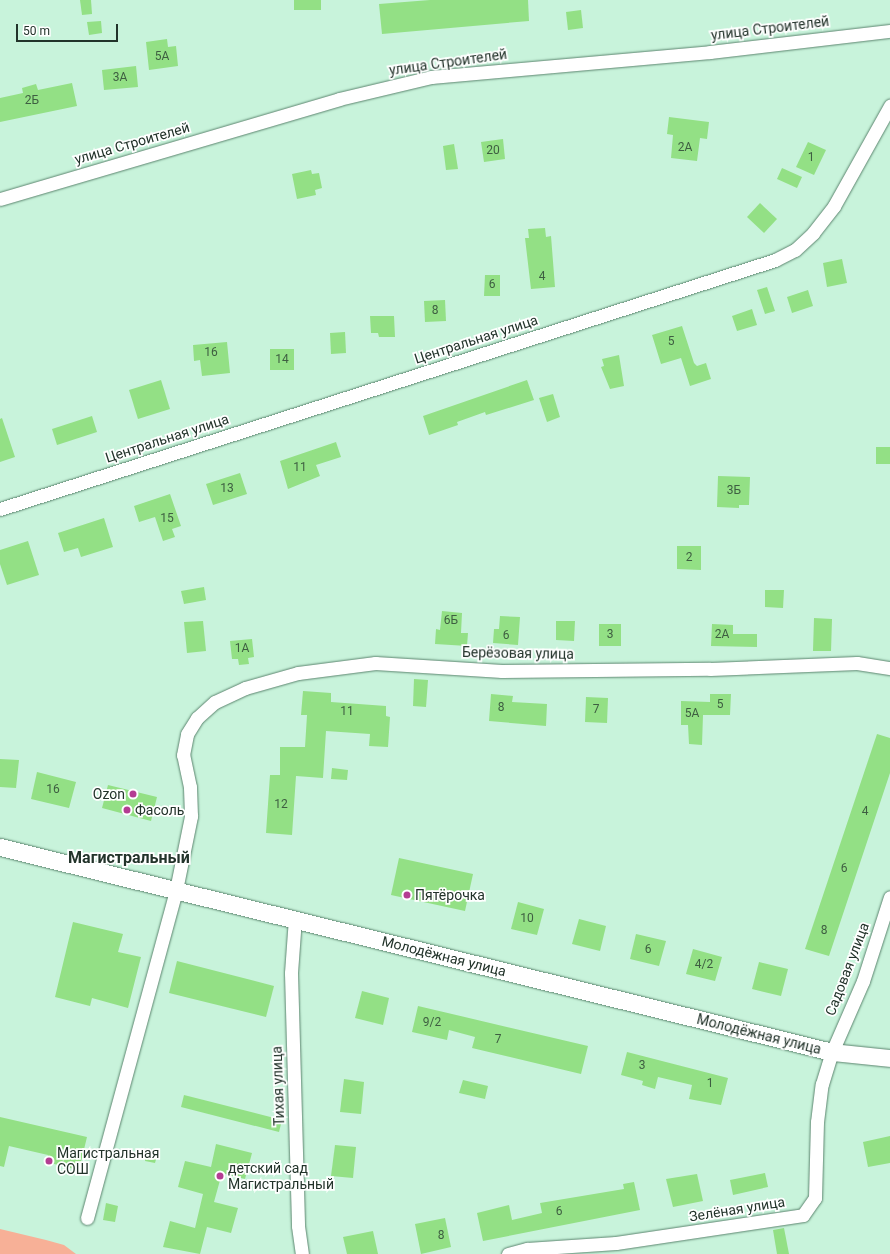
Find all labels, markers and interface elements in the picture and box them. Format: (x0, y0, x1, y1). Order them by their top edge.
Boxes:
street label: улица Строителей (710, 12, 830, 44)
scale bar (18, 16, 120, 42)
text: 50 m (23, 24, 50, 38)
street label: улица Строителей (388, 45, 508, 79)
house number: 5А (155, 50, 169, 64)
house number: 3А (113, 71, 127, 85)
house number: 2Б (25, 94, 39, 108)
street label: улица Строителей (73, 119, 191, 167)
house number: 2А (678, 141, 692, 155)
house number: 20 (486, 144, 500, 158)
house number: 1 (808, 151, 814, 165)
house number: 4 (539, 270, 545, 284)
house number: 6 (489, 278, 495, 292)
house number: 8 (432, 304, 438, 318)
street label: Центральная улица (412, 311, 540, 367)
house number: 5 (668, 335, 674, 349)
house number: 16 (204, 346, 218, 360)
house number: 14 (275, 353, 289, 367)
street label: Центральная улица (103, 410, 231, 466)
house number: 11 (293, 461, 307, 475)
house number: 13 (220, 482, 234, 496)
house number: 3Б (727, 484, 741, 498)
house number: 15 (160, 512, 174, 526)
house number: 2 (686, 551, 692, 565)
house number: 6Б (444, 614, 458, 628)
house number: 3 (607, 628, 613, 642)
house number: 2А (715, 628, 729, 642)
house number: 6 (503, 629, 509, 643)
house number: 1А (235, 642, 249, 656)
street label: Берёзовая улица (462, 644, 574, 662)
house number: 5 (717, 698, 723, 712)
house number: 8 (498, 701, 504, 715)
house number: 7 (593, 703, 599, 717)
house number: 11 (340, 705, 354, 719)
house number: 5А (685, 707, 699, 721)
house number: 16 (46, 783, 60, 797)
place label: Ozon (93, 786, 125, 802)
marker: Ozon (128, 789, 138, 799)
house number: 12 (274, 798, 288, 812)
place label: Фасоль (135, 802, 184, 818)
marker: Фасоль (122, 805, 132, 815)
house number: 4 (862, 805, 868, 819)
district label: Магистральный (68, 848, 190, 868)
house number: 6 (841, 862, 847, 876)
place label: Пятёрочка (415, 887, 485, 903)
marker: Пятёрочка (402, 890, 412, 900)
house number: 10 (520, 912, 534, 926)
street label: Садовая улица (822, 920, 872, 1018)
house number: 8 (821, 924, 827, 938)
street label: Молодёжная улица (380, 932, 508, 980)
house number: 6 (645, 943, 651, 957)
house number: 4/2 (695, 958, 713, 972)
street label: Молодёжная улица (695, 1010, 823, 1058)
house number: 9/2 (423, 1016, 441, 1030)
house number: 7 (495, 1033, 501, 1047)
street label: Тихая улица (268, 1046, 288, 1126)
house number: 3 (639, 1059, 645, 1073)
house number: 1 (707, 1077, 713, 1091)
place label: Магистральная СОШ (57, 1145, 159, 1178)
marker: Магистральная СОШ (44, 1156, 54, 1166)
place label: детский сад Магистральный (228, 1160, 334, 1192)
marker: детский сад Магистральный (215, 1171, 225, 1181)
street label: Зелёная улица (688, 1193, 786, 1225)
house number: 6 (556, 1205, 562, 1219)
house number: 8 (438, 1229, 444, 1243)

